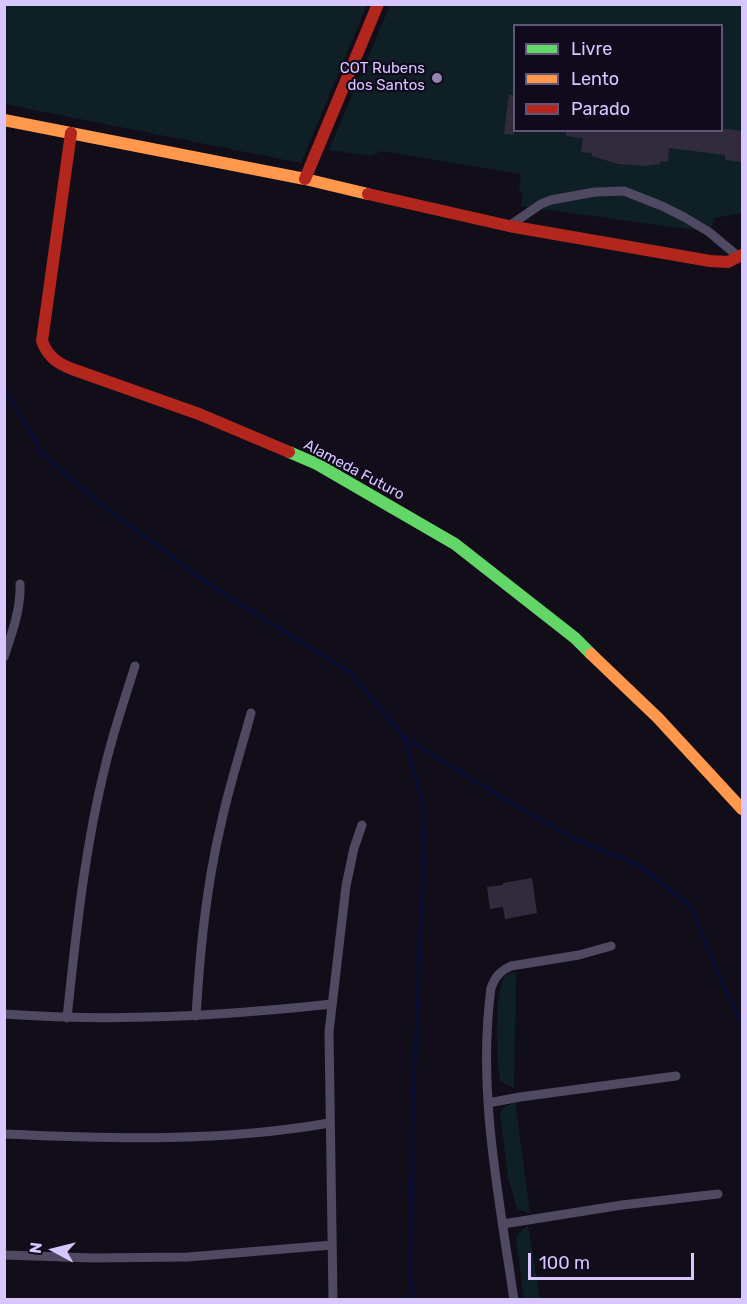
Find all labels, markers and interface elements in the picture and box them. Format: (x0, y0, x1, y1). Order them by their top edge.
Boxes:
legend (513, 24, 723, 132)
text: Livre (571, 38, 612, 60)
place label: COT Rubens dos Santos (340, 60, 425, 95)
text: Lento (571, 68, 619, 90)
marker: COT Rubens dos Santos (430, 71, 444, 85)
text: Parado (571, 98, 630, 120)
street label: Alameda Futuro (301, 436, 407, 504)
north arrow (24, 1220, 84, 1280)
text: N (26, 1241, 46, 1255)
scale bar (531, 1241, 698, 1279)
text: 100 m (539, 1252, 590, 1274)

